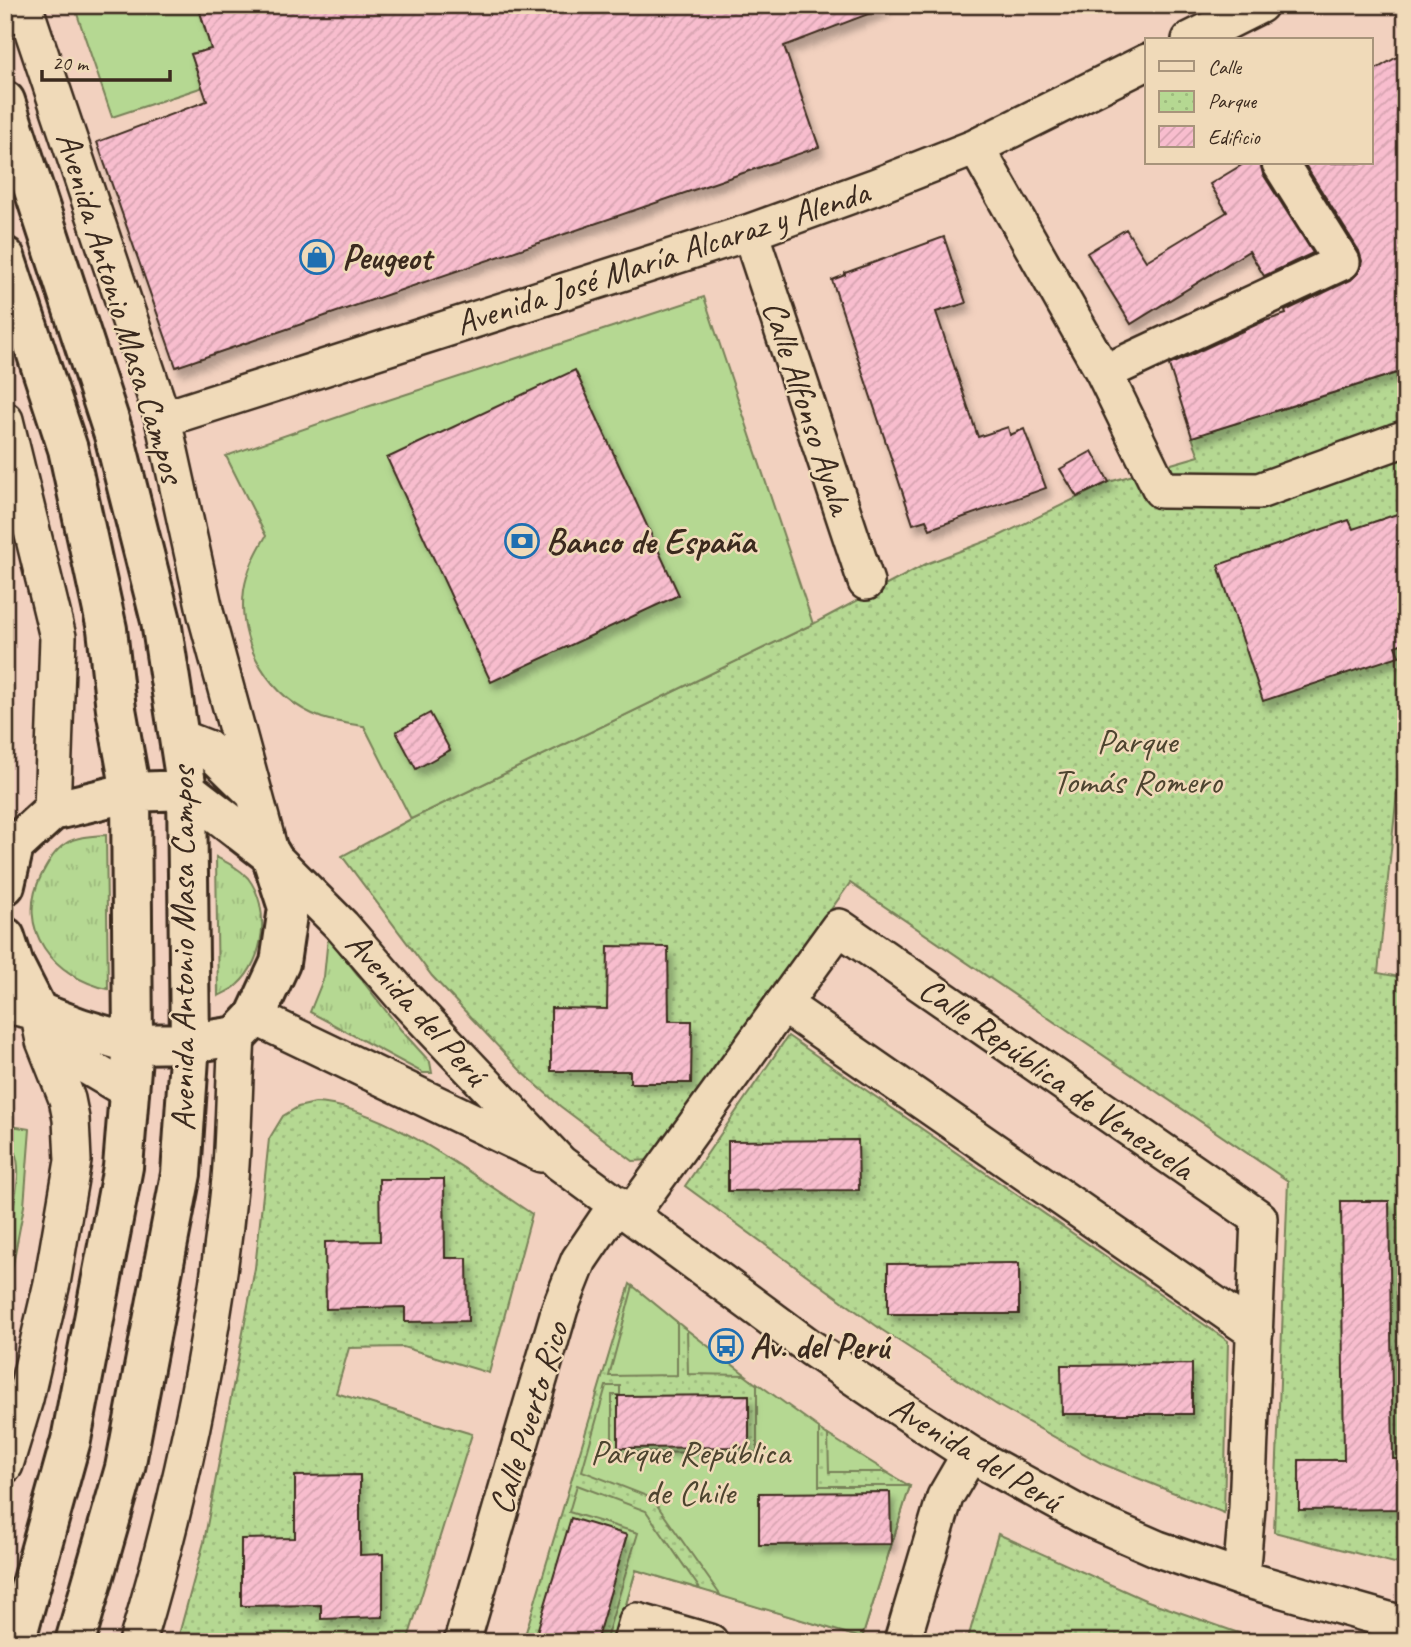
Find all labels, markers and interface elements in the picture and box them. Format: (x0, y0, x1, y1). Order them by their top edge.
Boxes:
scale bar (42, 38, 170, 82)
legend (1145, 38, 1372, 164)
text: 20 m (52, 50, 90, 76)
text: Calle (1208, 54, 1242, 80)
text: Parque (1208, 88, 1257, 114)
text: Edificio (1208, 124, 1261, 150)
street label: Avenida Antonio Masa Campos (46, 126, 196, 491)
street label: Avenida José María Alcaraz y Alenda (450, 169, 876, 346)
place label: Peugeot (342, 235, 435, 280)
shop icon: Peugeot (298, 238, 336, 276)
street label: Calle Alfonso Ayala (752, 295, 864, 522)
place label: Banco de España (546, 519, 758, 564)
bank icon: Banco de España (503, 522, 541, 560)
park label: Parque Tomás Romero (1052, 719, 1223, 804)
street label: Avenida Antonio Masa Campos (160, 764, 205, 1131)
street label: Avenida del Perú (336, 922, 500, 1097)
street label: Calle República de Venezuela (910, 967, 1205, 1191)
street label: Calle Puerto Rico (478, 1315, 579, 1520)
place label: Av. del Perú (750, 1324, 892, 1369)
bus stop icon: Av. del Perú (707, 1327, 745, 1365)
street label: Avenida del Perú (882, 1385, 1072, 1524)
park label: Parque República de Chile (590, 1430, 792, 1515)

